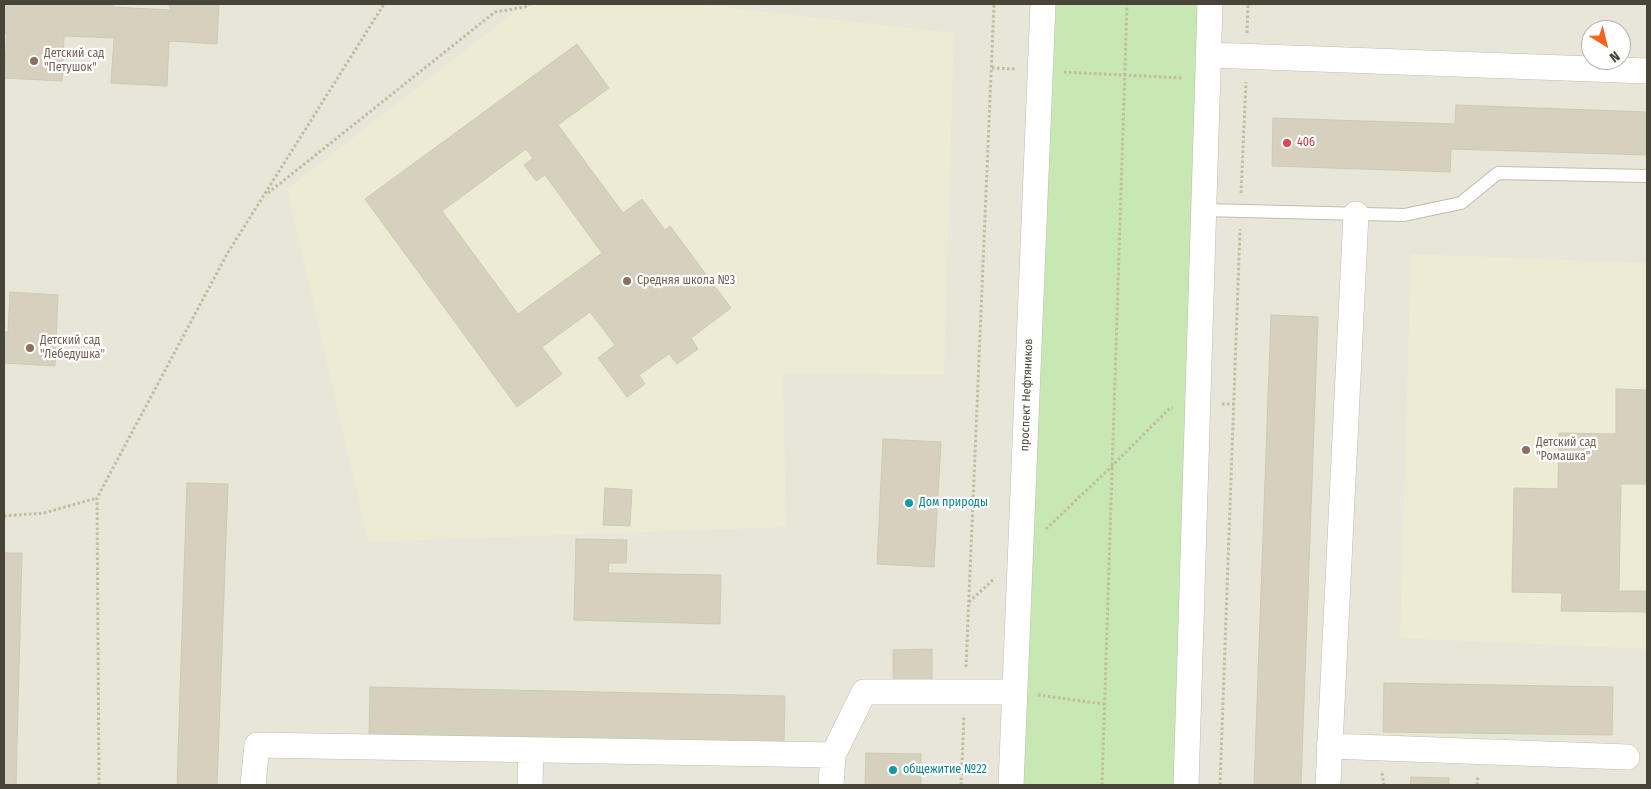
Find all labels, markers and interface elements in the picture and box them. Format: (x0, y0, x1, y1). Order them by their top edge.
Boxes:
north arrow (1581, 20, 1631, 70)
place label: Детский сад "Петушок" (44, 47, 104, 75)
text: N (1606, 47, 1623, 66)
marker: Детский сад "Петушок" (28, 55, 40, 67)
place label: 406 (1297, 136, 1315, 150)
marker: 406 (1281, 137, 1293, 149)
place label: Средняя школа №3 (637, 274, 735, 288)
marker: Средняя школа №3 (621, 275, 633, 287)
place label: Детский сад "Лебедушка" (40, 334, 105, 362)
street label: проспект Нефтяников (1018, 338, 1036, 452)
marker: Детский сад "Лебедушка" (24, 342, 36, 354)
place label: Детский сад "Ромашка" (1536, 436, 1596, 464)
marker: Детский сад "Ромашка" (1520, 444, 1532, 456)
place label: Дом природы (919, 496, 988, 510)
marker: Дом природы (903, 497, 915, 509)
place label: общежитие №22 (903, 763, 987, 777)
marker: общежитие №22 (887, 764, 899, 776)

